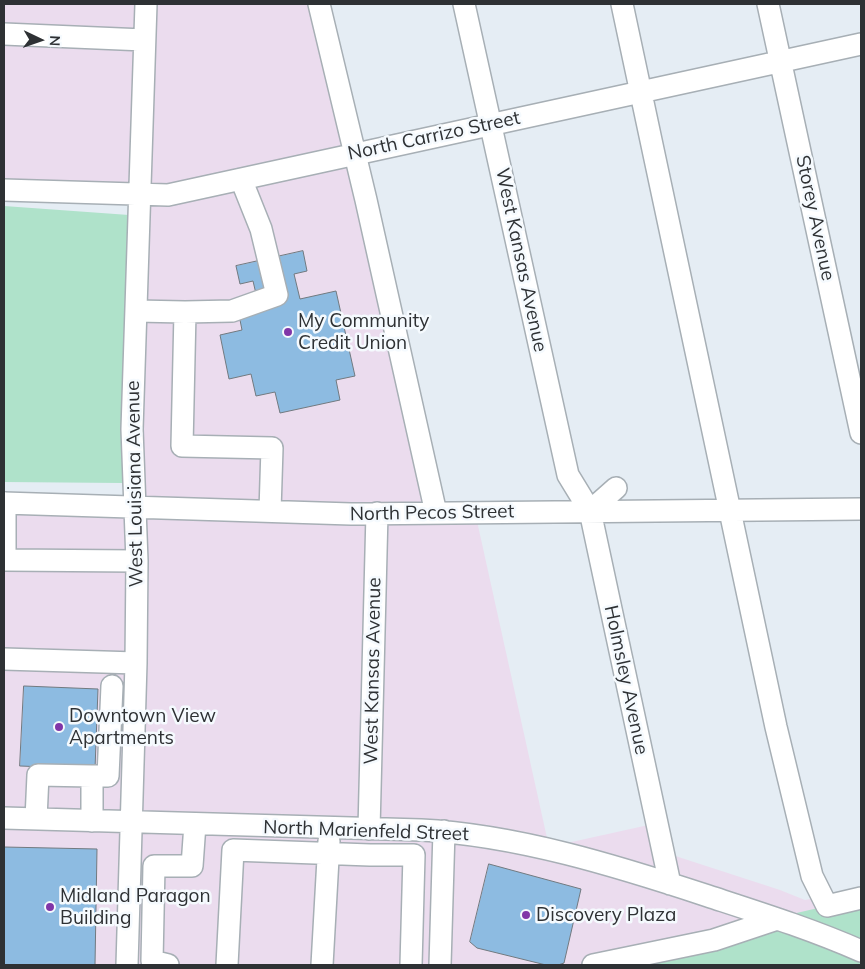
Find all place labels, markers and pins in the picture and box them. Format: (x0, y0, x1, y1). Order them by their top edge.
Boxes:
place label: My Community Credit Union (298, 310, 429, 354)
marker: My Community Credit Union (282, 326, 294, 338)
place label: Downtown View Apartments (69, 705, 216, 749)
marker: Downtown View Apartments (53, 721, 65, 733)
place label: Midland Paragon Building (60, 885, 211, 929)
marker: Midland Paragon Building (44, 901, 56, 913)
place label: Discovery Plaza (536, 904, 676, 926)
marker: Discovery Plaza (520, 909, 532, 921)

